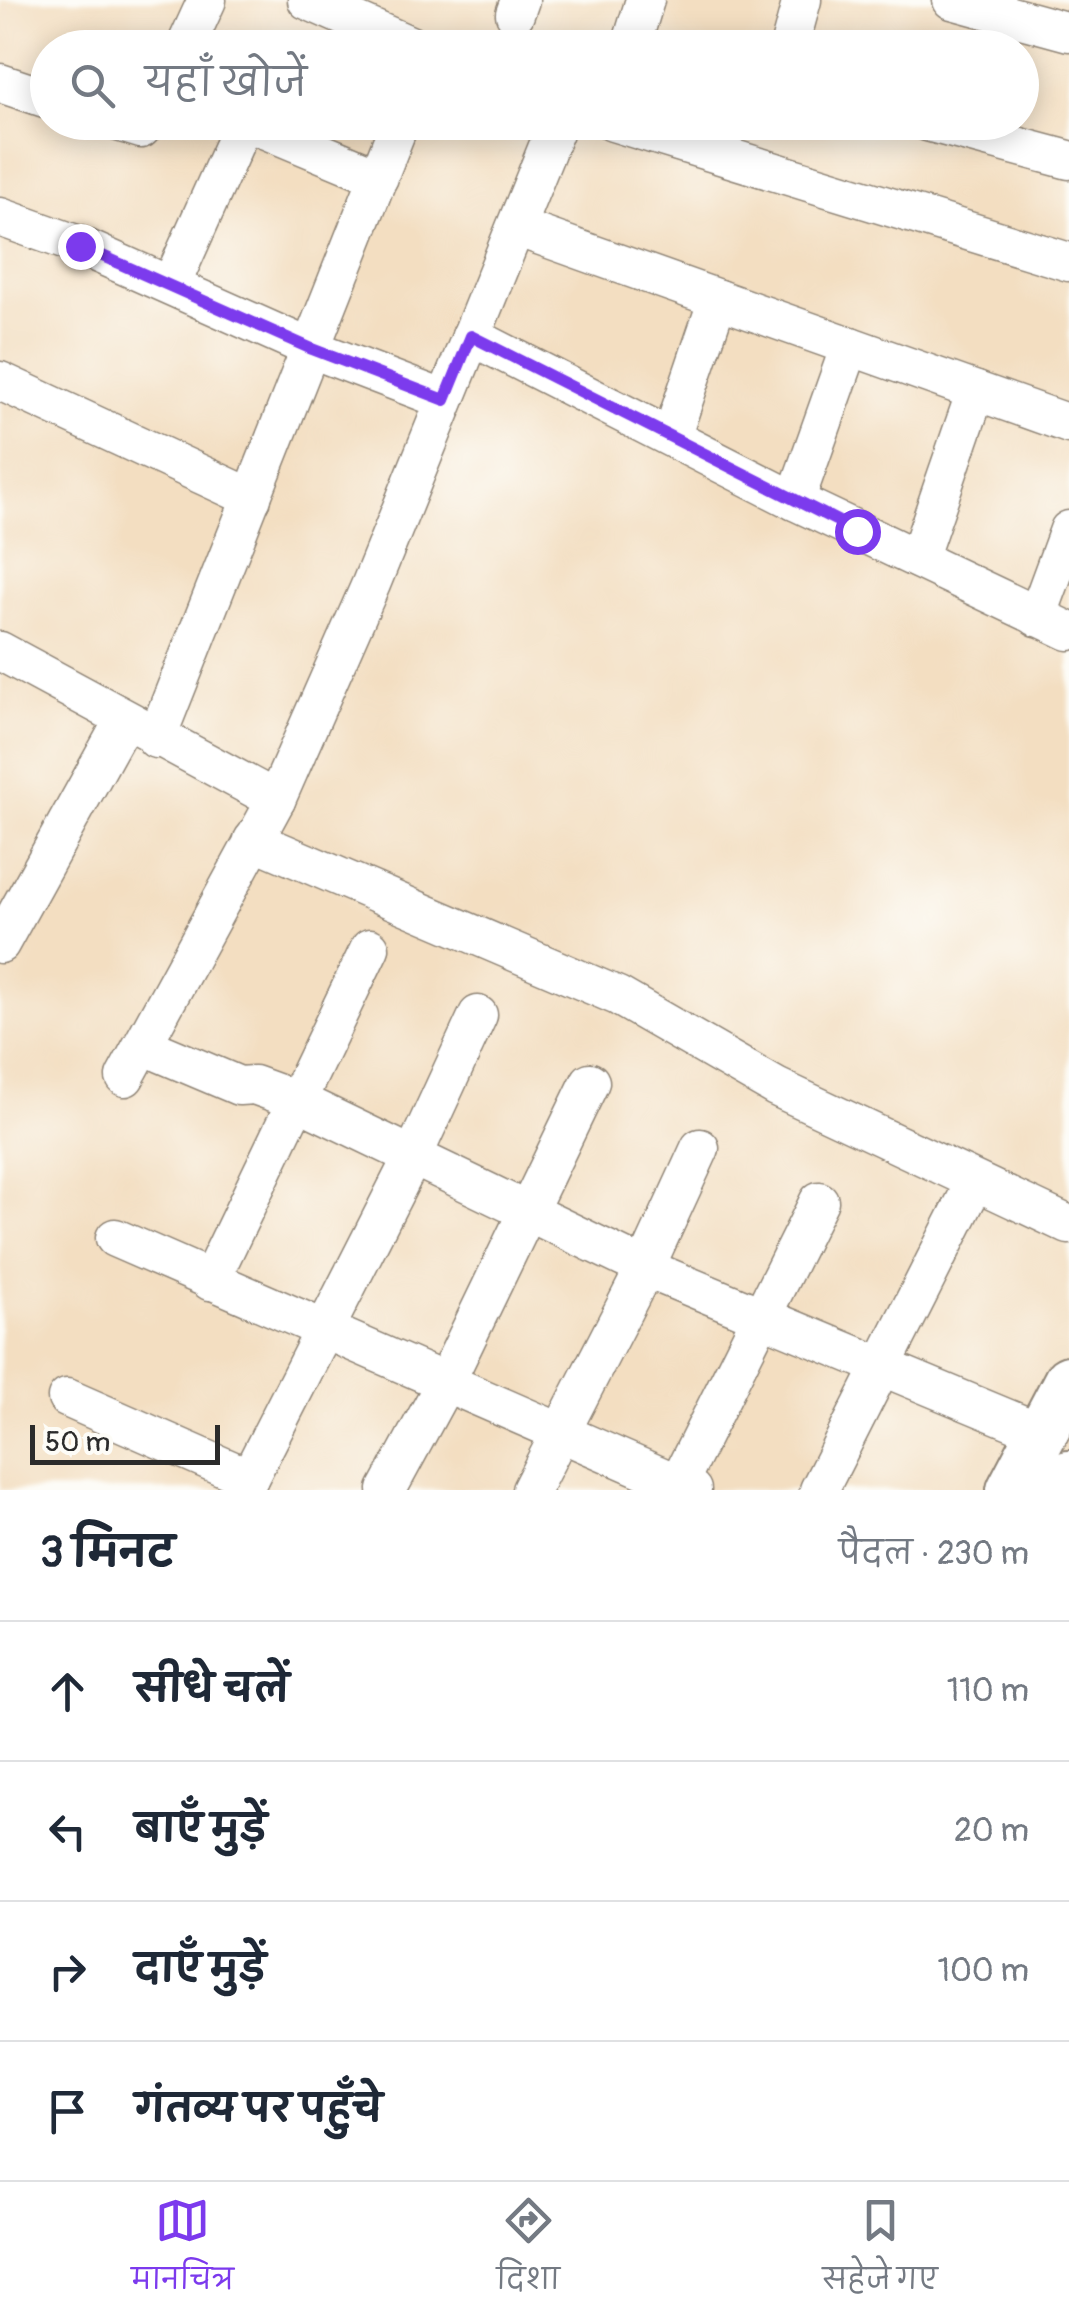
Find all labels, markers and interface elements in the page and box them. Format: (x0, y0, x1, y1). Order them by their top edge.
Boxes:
search box (30, 30, 1039, 140)
icon: search (65, 58, 120, 113)
text: यहाँ खोजें (145, 59, 307, 107)
route end (58, 224, 104, 270)
route start (835, 509, 881, 555)
scale bar (30, 1420, 220, 1464)
text: 50 m (45, 1425, 110, 1460)
text: 3 मिनट (40, 1527, 174, 1579)
text: पैदल · 230 m (839, 1534, 1029, 1574)
icon: ahead (40, 1664, 95, 1719)
text: सीधे चलें (135, 1665, 289, 1713)
text: 110 m (947, 1671, 1029, 1711)
icon: left (40, 1804, 95, 1859)
text: बाएँ मुड़ें (135, 1805, 267, 1853)
text: 20 m (954, 1811, 1029, 1851)
icon: right (40, 1944, 95, 1999)
text: दाएँ मुड़ें (135, 1945, 266, 1993)
text: 100 m (937, 1951, 1029, 1991)
icon: arrive (40, 2084, 95, 2139)
text: गंतव्य पर पहुँचे (135, 2085, 382, 2133)
tab: मानचित्र (131, 2193, 234, 2310)
tab: दिशा (496, 2193, 560, 2310)
tab: सहेजे गए (823, 2193, 938, 2310)

